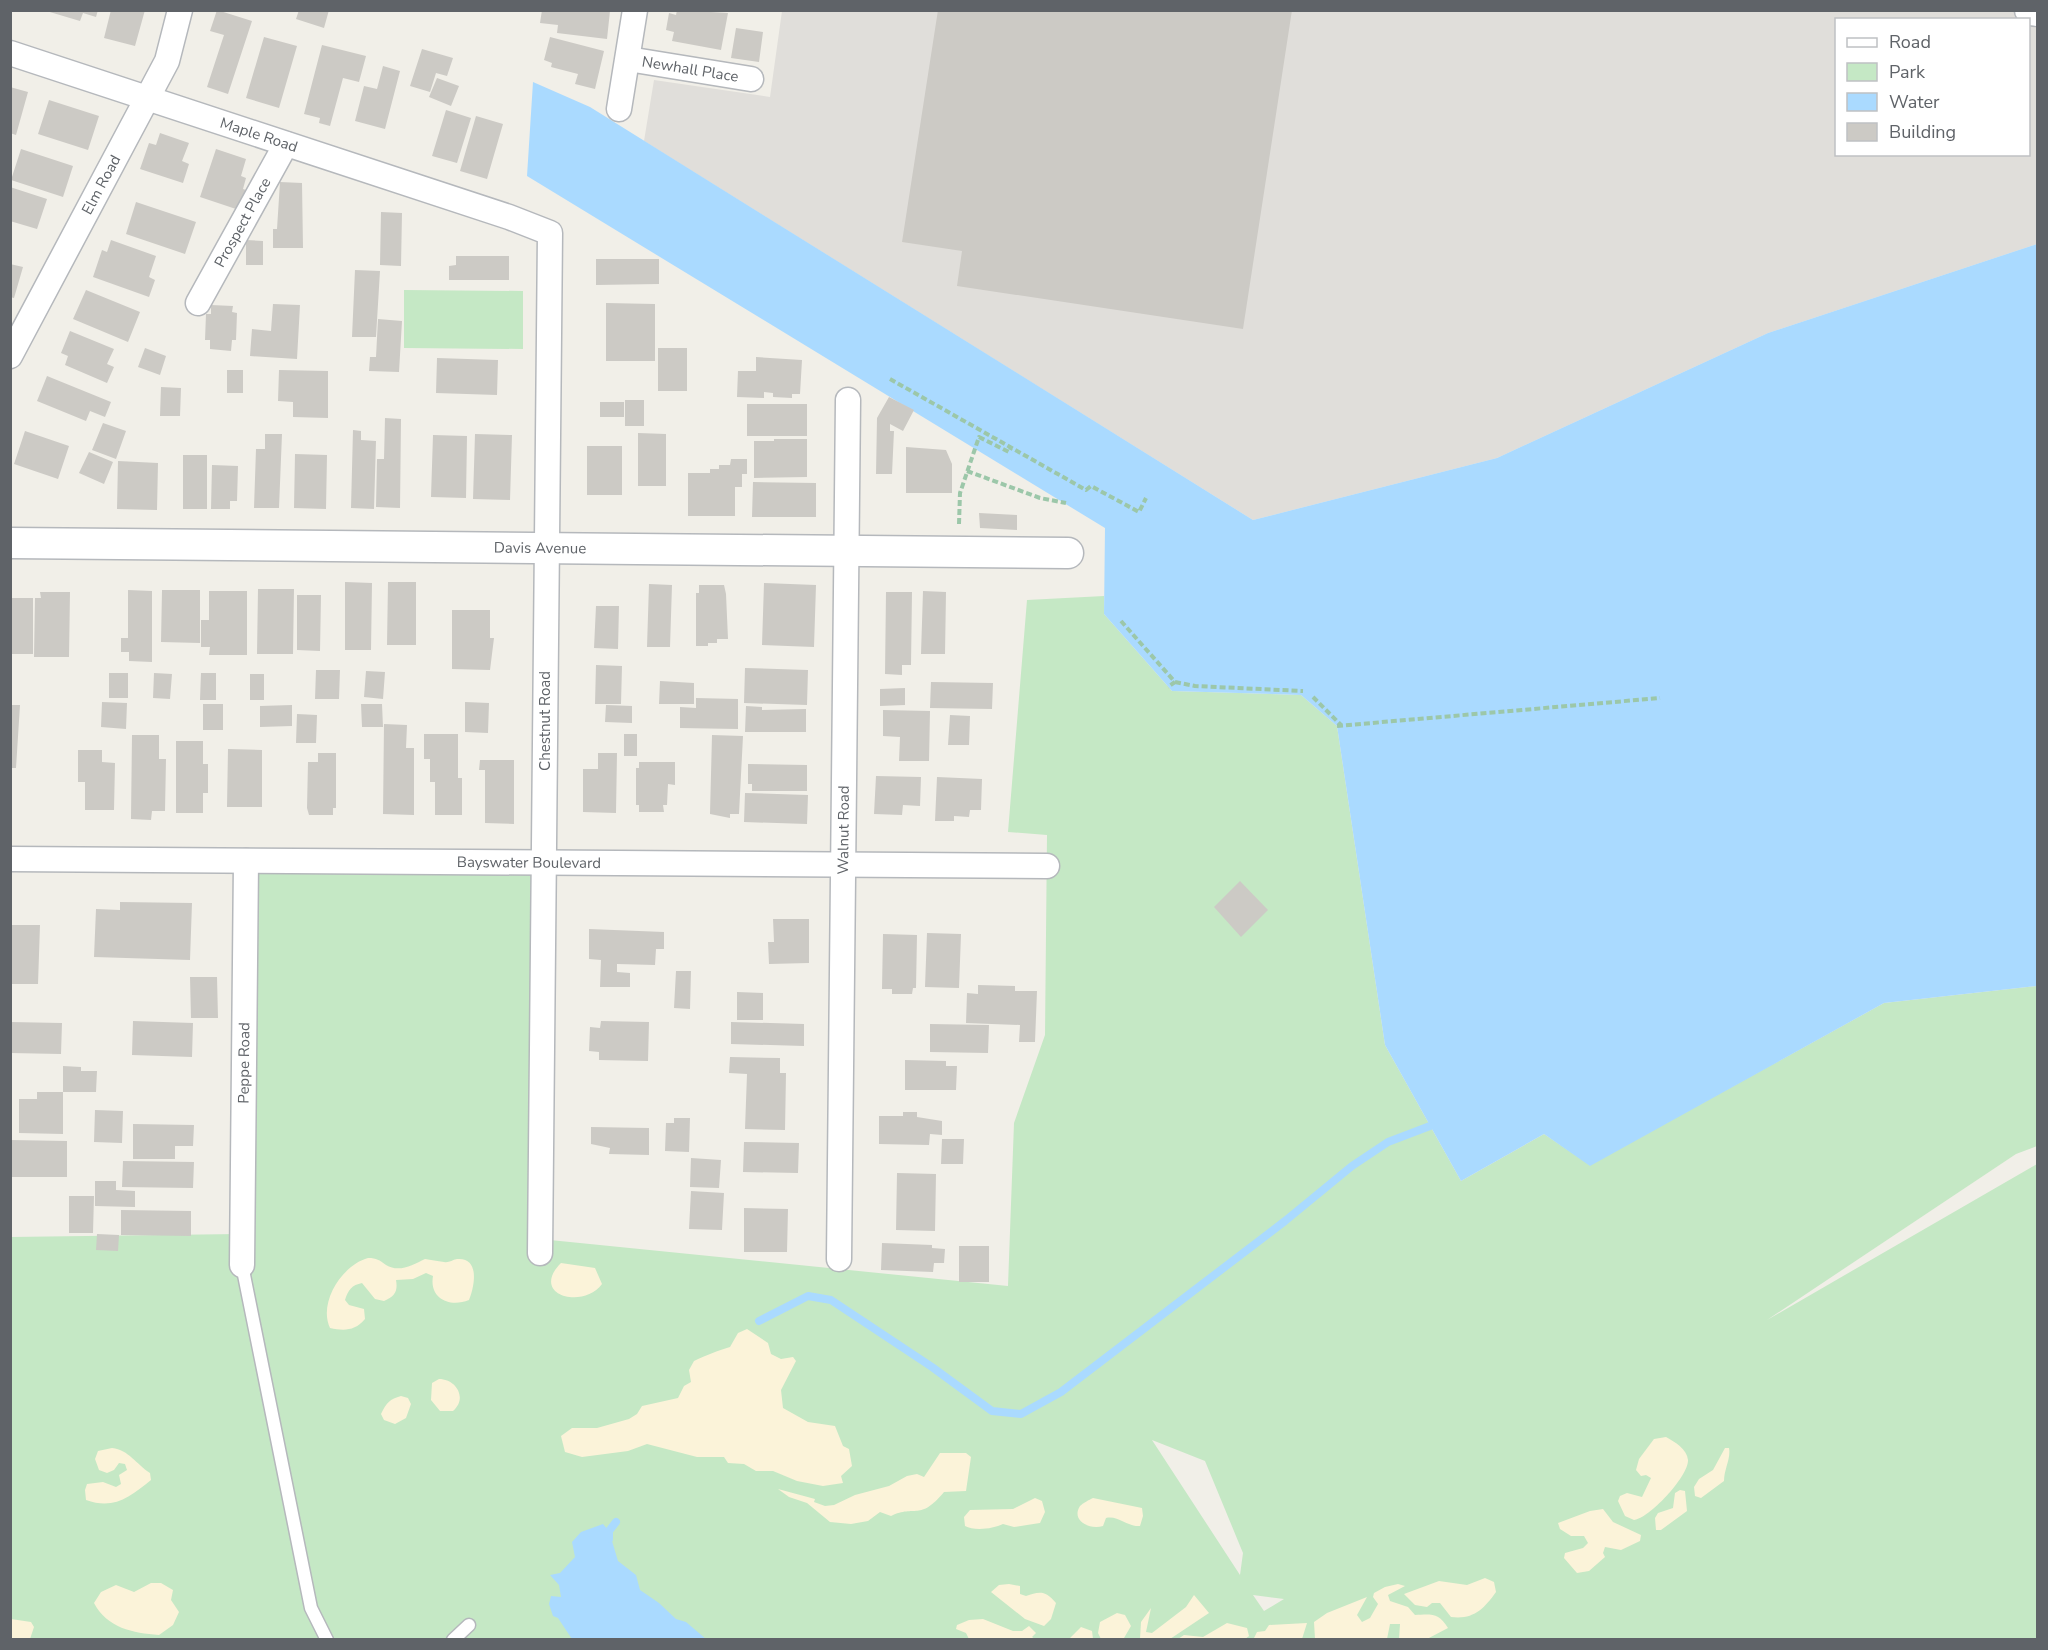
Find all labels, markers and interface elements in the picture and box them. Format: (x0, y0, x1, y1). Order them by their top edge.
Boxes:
legend (1835, 18, 2030, 156)
text: Road (1889, 30, 1931, 54)
street label: Newhall Place (640, 51, 740, 87)
text: Park (1889, 60, 1926, 84)
text: Water (1889, 90, 1940, 114)
street label: Maple Road (217, 113, 300, 157)
text: Building (1889, 120, 1956, 144)
street label: Elm Road (77, 151, 125, 218)
street label: Prospect Place (210, 174, 275, 271)
street label: Davis Avenue (494, 538, 586, 558)
street label: Chestnut Road (535, 671, 555, 771)
street label: Walnut Road (833, 785, 854, 875)
street label: Bayswater Boulevard (457, 852, 601, 873)
street label: Peppe Road (234, 1022, 254, 1104)

